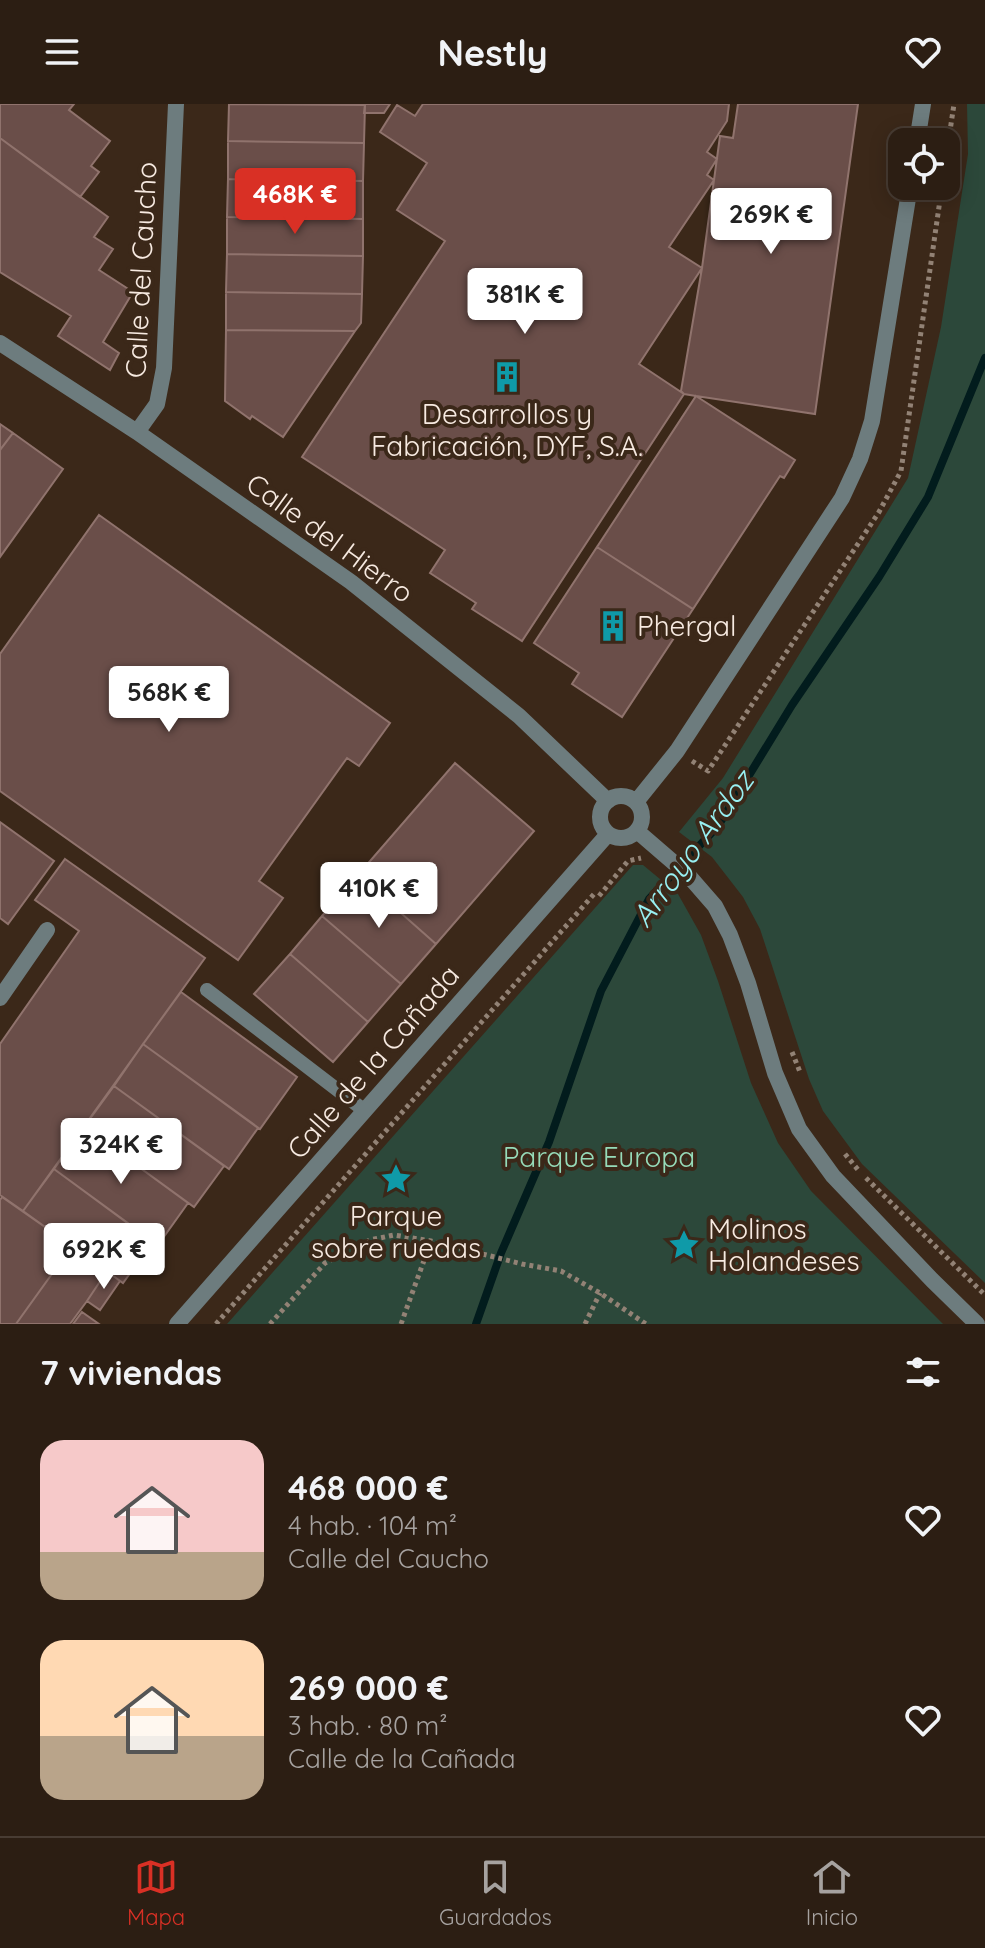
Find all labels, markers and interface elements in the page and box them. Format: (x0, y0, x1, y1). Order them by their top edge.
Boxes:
icon: menu (40, 30, 84, 74)
text: Nestly (437, 30, 548, 75)
icon: heart (901, 30, 945, 74)
map controls (888, 128, 960, 200)
button: locate (888, 128, 960, 200)
street label: Calle del Caucho (117, 161, 164, 379)
pin: 468K € (230, 168, 360, 236)
text: 468K € (253, 177, 337, 210)
pin: 269K € (706, 188, 836, 256)
text: 269K € (729, 197, 813, 230)
pin: 381K € (460, 268, 590, 336)
text: 381K € (486, 277, 564, 310)
building icon: Desarrollos y Fabricación, DYF, S.A. (490, 360, 524, 394)
place label: Desarrollos y Fabricación, DYF, S.A. (371, 396, 643, 463)
street label: Calle del Hierro (240, 465, 421, 610)
place label: Phergal (637, 608, 737, 643)
building icon: Phergal (596, 609, 630, 643)
pin: 568K € (104, 666, 234, 734)
text: 568K € (127, 675, 211, 708)
water label: Arroyo Ardoz (623, 761, 763, 934)
pin: 410K € (314, 862, 444, 930)
text: 410K € (338, 871, 420, 904)
street label: Calle de la Cañada (279, 958, 466, 1166)
pin: 324K € (56, 1118, 186, 1186)
text: 324K € (79, 1127, 163, 1160)
park label: Parque Europa (503, 1139, 695, 1174)
place icon: Parque sobre ruedas (379, 1162, 413, 1196)
place label: Parque sobre ruedas (311, 1198, 481, 1265)
place label: Molinos Holandeses (708, 1211, 860, 1278)
pin: 692K € (39, 1223, 169, 1291)
place icon: Molinos Holandeses (667, 1228, 701, 1262)
text: 692K € (62, 1232, 146, 1265)
icon: filters (901, 1350, 945, 1394)
text: 7 viviendas (40, 1351, 222, 1394)
text: 468 000 € (288, 1466, 448, 1509)
icon: home (104, 1472, 200, 1568)
icon: heart (901, 1498, 945, 1542)
text: 4 hab. · 104 m² (288, 1509, 457, 1542)
text: Calle del Caucho (288, 1542, 489, 1575)
text: 269 000 € (288, 1666, 448, 1709)
icon: home (104, 1672, 200, 1768)
icon: heart (901, 1698, 945, 1742)
text: 3 hab. · 80 m² (288, 1709, 448, 1742)
text: Calle de la Cañada (288, 1742, 516, 1775)
tab: Mapa (127, 1855, 185, 1931)
tab: Guardados (439, 1855, 552, 1931)
tab: Inicio (806, 1855, 858, 1931)

